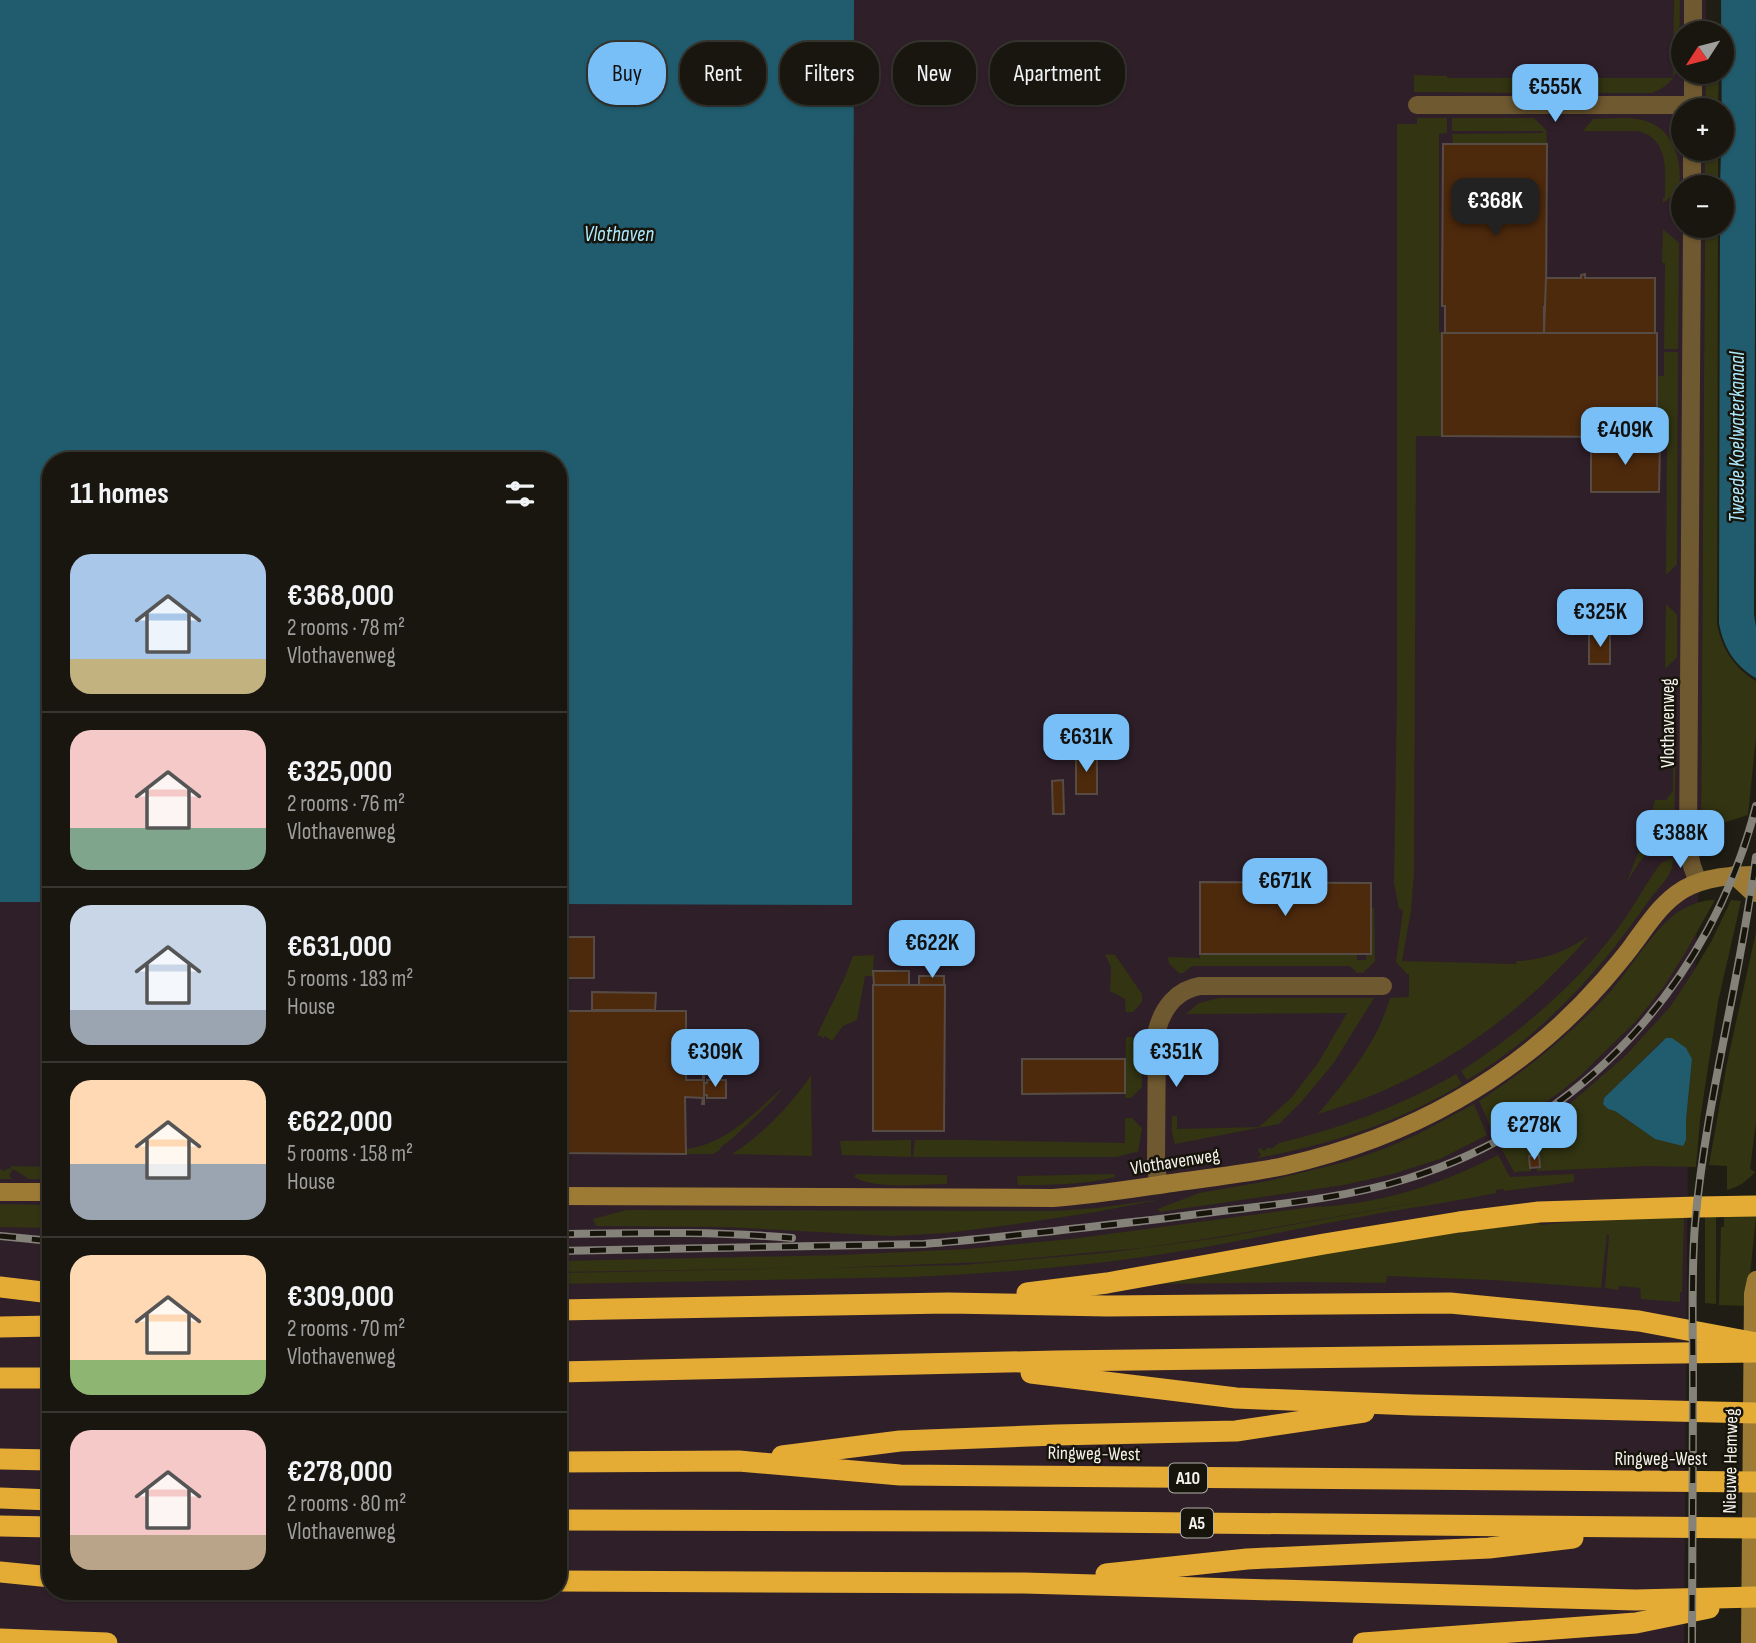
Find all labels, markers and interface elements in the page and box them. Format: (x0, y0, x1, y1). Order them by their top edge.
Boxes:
north arrow (1671, 21, 1734, 84)
map controls (1671, 21, 1734, 238)
chip: Buy (588, 42, 666, 105)
chip: Rent (680, 42, 766, 105)
chip: Filters (780, 42, 879, 105)
chip: New (893, 42, 976, 105)
chip: Apartment (990, 42, 1125, 105)
pin: €555K (1506, 64, 1604, 124)
text: €555K (1528, 73, 1582, 101)
button: + (1671, 98, 1734, 161)
button: − (1671, 175, 1734, 238)
pin: €368K (1446, 178, 1544, 238)
text: €368K (1467, 187, 1523, 215)
water label: Vlothaven (584, 222, 654, 247)
water label: Tweede Koelwaterkanaal (1725, 350, 1750, 522)
pin: €409K (1576, 407, 1674, 467)
text: €409K (1597, 416, 1653, 444)
icon: filters (501, 475, 539, 513)
text: 11 homes (70, 476, 169, 512)
text: €368,000 (287, 578, 394, 614)
icon: home (126, 582, 210, 666)
pin: €325K (1551, 590, 1649, 649)
text: €325K (1573, 598, 1627, 626)
text: 2 rooms · 78 m² (287, 614, 405, 642)
text: Vlothavenweg (287, 642, 396, 670)
street label: Vlothavenweg (1657, 678, 1680, 768)
pin: €631K (1037, 714, 1135, 774)
text: €631K (1059, 723, 1113, 751)
text: €325,000 (287, 754, 392, 790)
icon: home (126, 758, 210, 842)
text: 2 rooms · 76 m² (287, 790, 405, 818)
pin: €388K (1631, 810, 1729, 870)
text: Vlothavenweg (287, 818, 396, 846)
text: €388K (1652, 819, 1708, 847)
pin: €671K (1236, 858, 1334, 918)
text: €671K (1258, 867, 1312, 895)
pin: €622K (883, 920, 981, 980)
text: €631,000 (287, 929, 392, 965)
text: €622K (905, 929, 959, 957)
icon: home (126, 933, 210, 1017)
text: 5 rooms · 183 m² (287, 965, 413, 993)
text: House (287, 993, 335, 1021)
pin: €309K (666, 1030, 764, 1089)
pin: €351K (1127, 1030, 1225, 1089)
text: €309K (687, 1038, 743, 1066)
text: €351K (1149, 1038, 1203, 1066)
pin: €278K (1485, 1102, 1583, 1162)
text: €622,000 (287, 1104, 392, 1140)
icon: home (126, 1108, 210, 1192)
text: €278K (1507, 1111, 1561, 1139)
text: 5 rooms · 158 m² (287, 1140, 413, 1168)
street label: Vlothavenweg (1129, 1144, 1222, 1180)
text: House (287, 1168, 335, 1196)
text: €309,000 (287, 1279, 394, 1315)
icon: home (126, 1283, 210, 1367)
text: 2 rooms · 70 m² (287, 1315, 405, 1343)
text: Vlothavenweg (287, 1343, 396, 1371)
street label: Nieuwe Hemweg (1719, 1408, 1743, 1514)
street label: Ringweg-West (1047, 1442, 1141, 1466)
street label: Ringweg-West (1615, 1448, 1708, 1471)
text: €278,000 (287, 1454, 393, 1490)
icon: home (126, 1458, 210, 1542)
road number: A10 (1169, 1464, 1207, 1492)
text: 2 rooms · 80 m² (287, 1490, 406, 1518)
road number: A5 (1181, 1508, 1213, 1538)
text: Vlothavenweg (287, 1518, 396, 1546)

